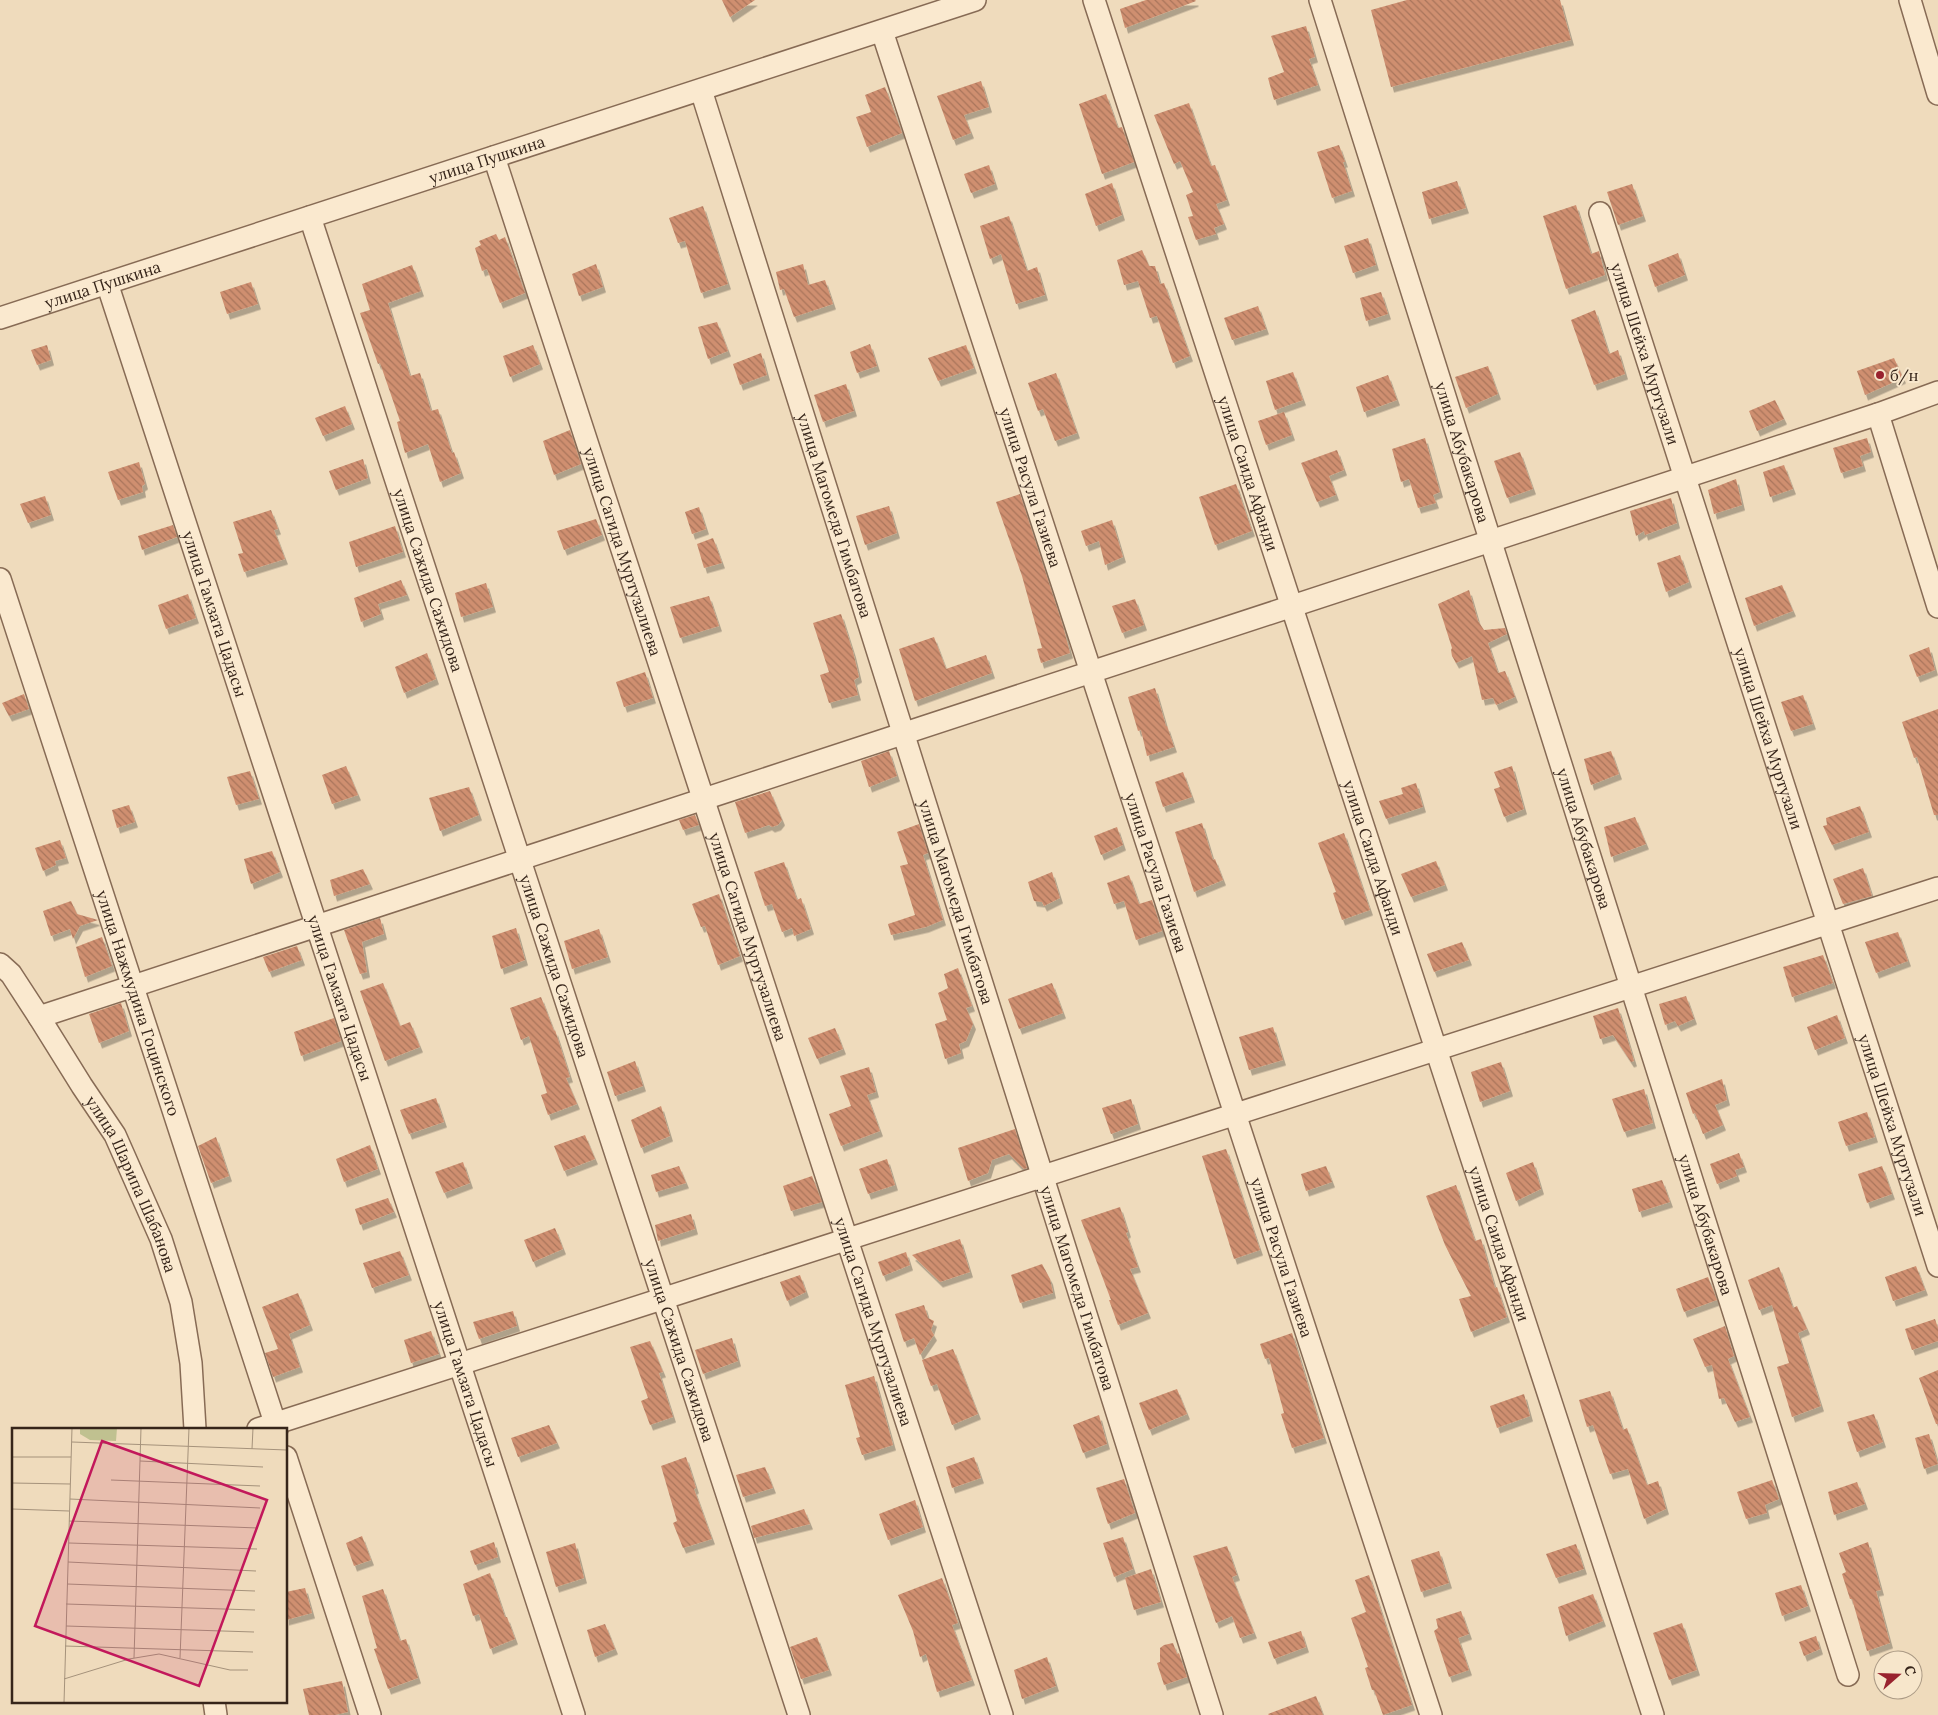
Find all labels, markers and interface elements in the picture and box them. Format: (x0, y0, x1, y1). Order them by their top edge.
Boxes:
street label: улица Пушкина (426, 131, 547, 187)
street label: улица Пушкина (42, 256, 163, 313)
street label: улица Шейха Муртузали (1607, 260, 1684, 447)
place label: б/н (1890, 365, 1919, 386)
marker: б/н (1874, 369, 1886, 381)
street label: улица Абубакарова (1431, 379, 1494, 525)
street label: улица Саида Афанди (1214, 393, 1283, 554)
street label: улица Расула Газиева (995, 405, 1066, 570)
street label: улица Магомеда Гимбатова (793, 411, 876, 620)
street label: улица Сагида Муртузалиева (579, 445, 666, 658)
street label: улица Сажида Сажидова (389, 486, 468, 674)
street label: улица Гамзата Цадасы (178, 528, 251, 700)
street label: улица Шейха Муртузали (1730, 645, 1807, 832)
street label: улица Абубакарова (1553, 765, 1616, 911)
street label: улица Саида Афанди (1339, 777, 1408, 938)
street label: улица Расула Газиева (1121, 790, 1192, 955)
street label: улица Магомеда Гимбатова (915, 797, 998, 1007)
street label: улица Сагида Муртузалиева (705, 830, 792, 1043)
street label: улица Сажида Сажидова (515, 872, 594, 1060)
street label: улица Нажмудина Гоцинского (92, 888, 184, 1118)
street label: улица Гамзата Цадасы (304, 912, 377, 1084)
street label: улица Шейха Муртузали (1854, 1032, 1931, 1219)
street label: улица Шарипа Шабанова (81, 1092, 181, 1275)
street label: улица Абубакарова (1674, 1152, 1738, 1298)
street label: улица Саида Афанди (1465, 1164, 1534, 1324)
street label: улица Расула Газиева (1246, 1175, 1317, 1340)
street label: улица Магомеда Гимбатова (1036, 1183, 1119, 1393)
street label: улица Сагида Муртузалиева (830, 1215, 917, 1429)
street label: улица Сажида Сажидова (641, 1256, 719, 1444)
street label: улица Гамзата Цадасы (430, 1298, 502, 1470)
inset map (12, 1428, 288, 1702)
north arrow (1873, 1650, 1923, 1700)
text: С (1900, 1663, 1920, 1678)

